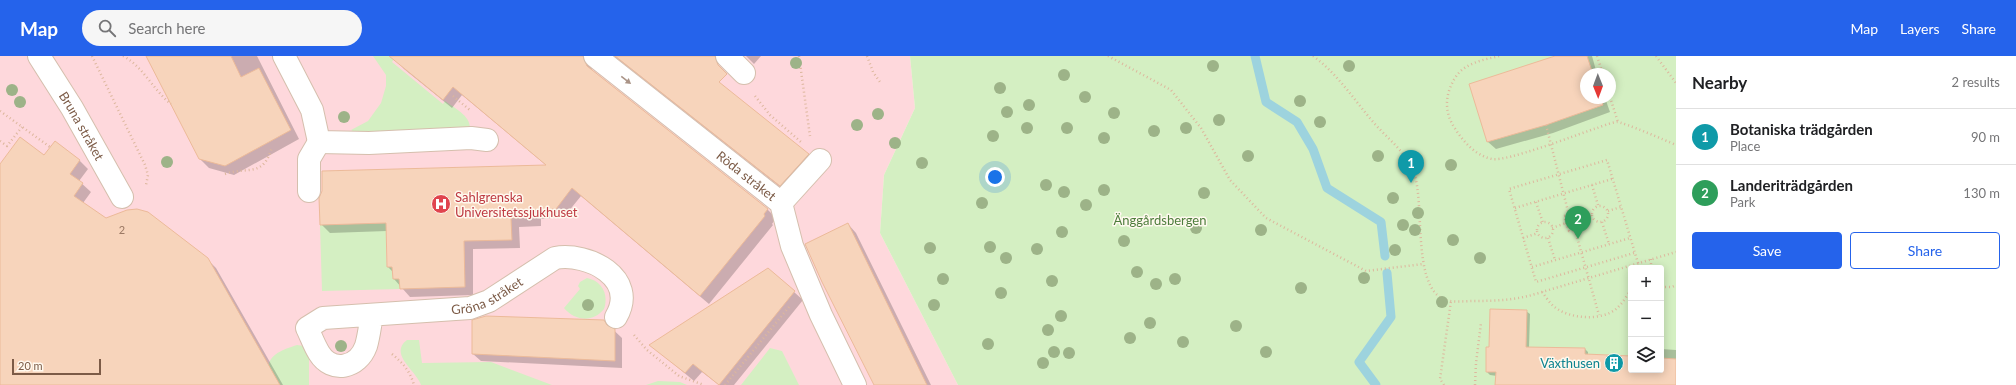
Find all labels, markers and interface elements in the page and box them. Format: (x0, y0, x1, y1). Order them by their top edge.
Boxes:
search box (82, 10, 362, 46)
text: Map (20, 17, 58, 40)
icon: search (96, 17, 118, 39)
text: Search here (128, 19, 206, 37)
text: Map (1850, 20, 1878, 37)
text: Layers (1900, 20, 1940, 37)
text: Share (1962, 20, 1996, 37)
north arrow (1580, 68, 1616, 104)
text: Nearby (1692, 72, 1747, 93)
text: 2 results (1952, 74, 2000, 90)
one-way arrow (621, 76, 632, 85)
street label: Bruna stråket (56, 89, 108, 163)
text: Botaniska trädgården (1730, 120, 1873, 138)
text: 1 (1701, 129, 1709, 145)
text: 90 m (1971, 129, 2000, 145)
text: Place (1730, 138, 1760, 154)
street label: Röda stråket (713, 147, 780, 204)
pin: 1 (1398, 150, 1424, 183)
your location (985, 167, 1005, 187)
text: Landeriträdgården (1730, 176, 1853, 194)
text: 2 (1701, 185, 1709, 201)
text: 130 m (1963, 185, 2000, 201)
place label: Sahlgrenska Universitetssjukhuset (455, 189, 578, 220)
hospital icon: Sahlgrenska Universitetssjukhuset (430, 193, 452, 215)
text: Park (1730, 194, 1755, 210)
pin: 2 (1565, 206, 1591, 239)
park label: Änggårdsbergen (1114, 212, 1206, 228)
house number: 2 (119, 223, 125, 236)
button: Save (1692, 232, 1842, 269)
button: Share (1850, 232, 2000, 269)
map controls (1628, 265, 1664, 373)
button: + (1628, 265, 1664, 301)
street label: Gröna stråket (451, 273, 526, 317)
button: − (1628, 301, 1664, 337)
button: layers (1628, 337, 1664, 373)
building icon: Växthusen (1603, 352, 1625, 374)
place label: Växthusen (1540, 355, 1600, 371)
scale bar (12, 357, 101, 376)
text: 20 m (18, 359, 43, 372)

